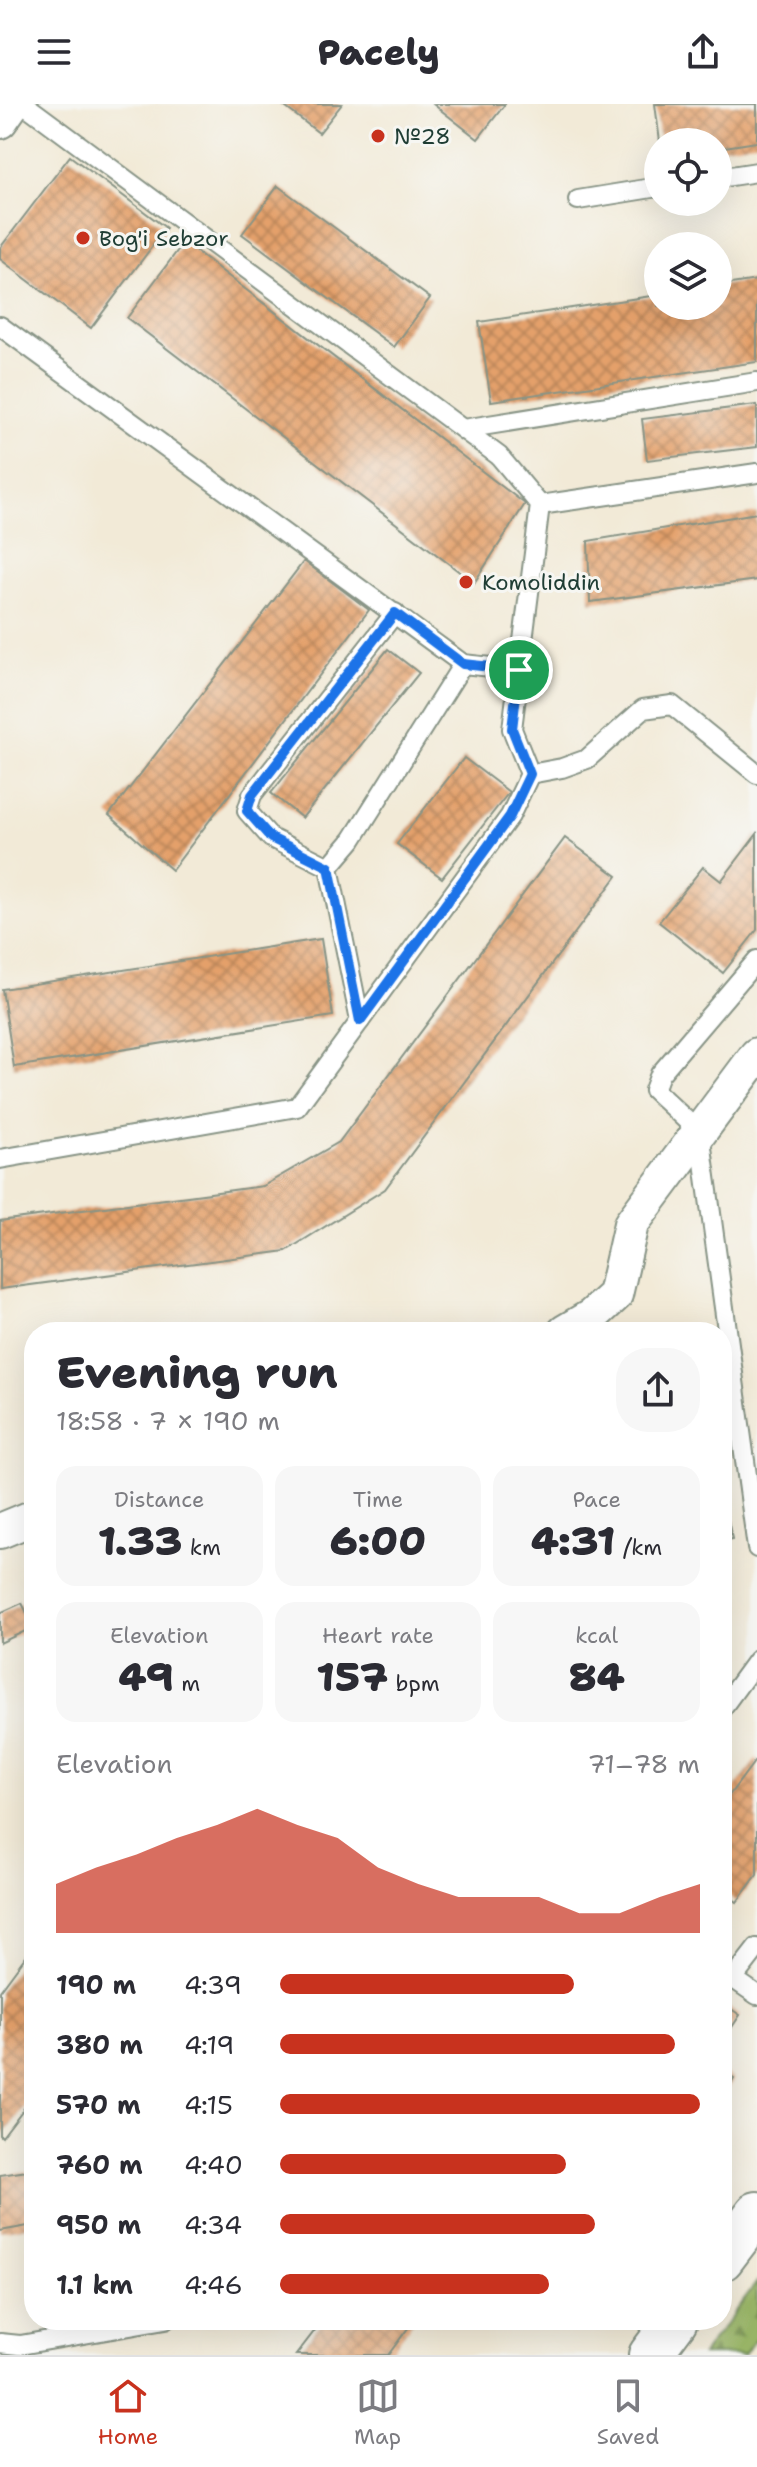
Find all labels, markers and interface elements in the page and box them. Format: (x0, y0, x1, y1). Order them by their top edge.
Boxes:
text: Pacely (317, 28, 440, 77)
icon: menu (32, 30, 76, 74)
icon: share (681, 30, 725, 74)
place label: №28 (394, 122, 451, 151)
marker: №28 (369, 127, 387, 145)
map controls (644, 128, 732, 320)
button: locate (644, 128, 732, 216)
place label: Bog'i Sebzor (99, 224, 229, 253)
marker: Bog'i Sebzor (74, 229, 92, 247)
button: layers (644, 232, 732, 320)
place label: Komoliddin (482, 568, 600, 597)
marker: Komoliddin (457, 573, 475, 591)
pin (485, 636, 553, 704)
icon: arrive (497, 648, 541, 692)
text: Evening run (56, 1343, 338, 1402)
button: share (616, 1348, 700, 1432)
text: 18:58 · 7 × 190 m (56, 1403, 280, 1438)
text: Distance (114, 1485, 204, 1514)
text: Time (353, 1485, 403, 1514)
text: Pace (572, 1485, 621, 1514)
text: 1.33 (98, 1514, 182, 1568)
text: 6:00 (330, 1514, 426, 1568)
text: 4:31 (531, 1514, 616, 1568)
text: km (182, 1533, 221, 1562)
text: /km (616, 1533, 662, 1562)
text: Elevation (110, 1621, 209, 1650)
text: Heart rate (322, 1621, 434, 1650)
text: kcal (575, 1621, 618, 1650)
text: 49 (119, 1650, 174, 1704)
text: 157 (316, 1650, 388, 1704)
text: 84 (569, 1650, 625, 1704)
text: m (174, 1669, 200, 1698)
text: bpm (388, 1669, 440, 1698)
text: Elevation (56, 1746, 172, 1781)
text: 71–78 m (587, 1746, 700, 1781)
text: 190 m (56, 1967, 136, 2002)
text: 4:39 (184, 1967, 242, 2002)
text: 380 m (56, 2027, 143, 2062)
text: 4:19 (184, 2027, 235, 2062)
text: 570 m (56, 2087, 141, 2122)
text: 4:15 (184, 2087, 233, 2122)
text: 760 m (56, 2147, 143, 2182)
text: 4:40 (184, 2147, 243, 2182)
text: 950 m (56, 2207, 141, 2242)
text: 4:34 (184, 2207, 242, 2242)
text: 1.1 km (56, 2267, 133, 2302)
text: 4:46 (184, 2267, 243, 2302)
tab: Home (98, 2374, 158, 2451)
tab: Map (354, 2374, 401, 2451)
tab: Saved (597, 2374, 659, 2451)

